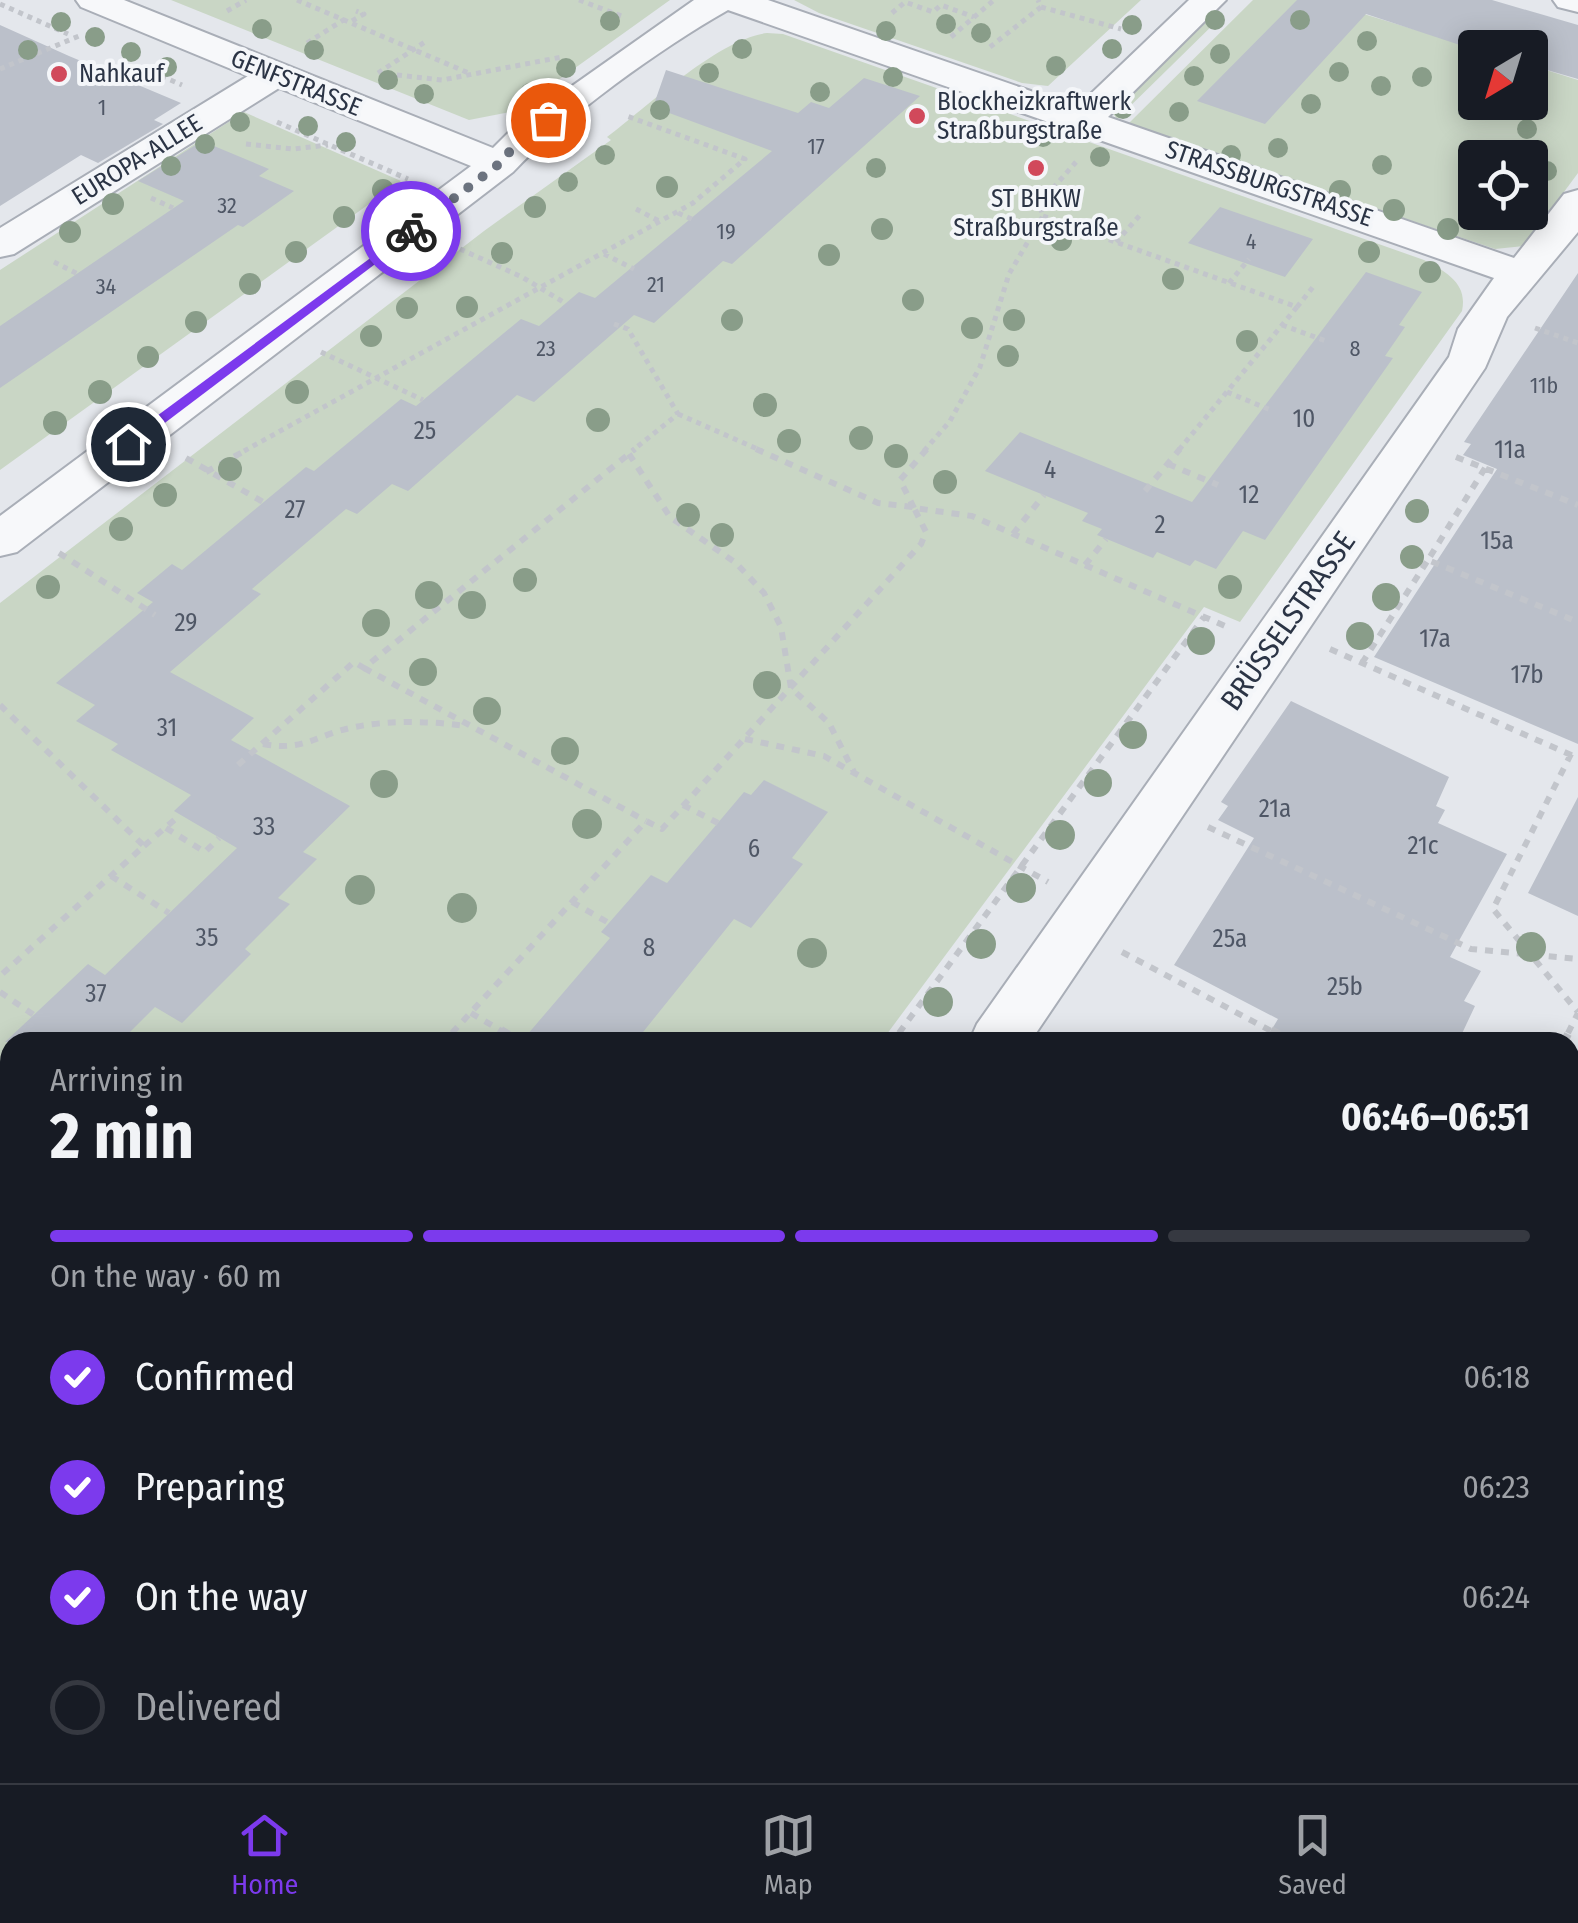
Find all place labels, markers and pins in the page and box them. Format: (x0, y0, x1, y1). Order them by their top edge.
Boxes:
place label: Nahkauf (79, 59, 166, 89)
marker: Nahkauf (48, 63, 70, 85)
pin (506, 78, 591, 163)
place label: Blockheizkraftwerk Straßburgstraße (937, 87, 1131, 146)
marker: Blockheizkraftwerk Straßburgstraße (906, 105, 928, 127)
marker: ST BHKW Straßburgstraße (1025, 157, 1047, 179)
place label: ST BHKW Straßburgstraße (953, 184, 1119, 243)
pin (86, 402, 171, 487)

